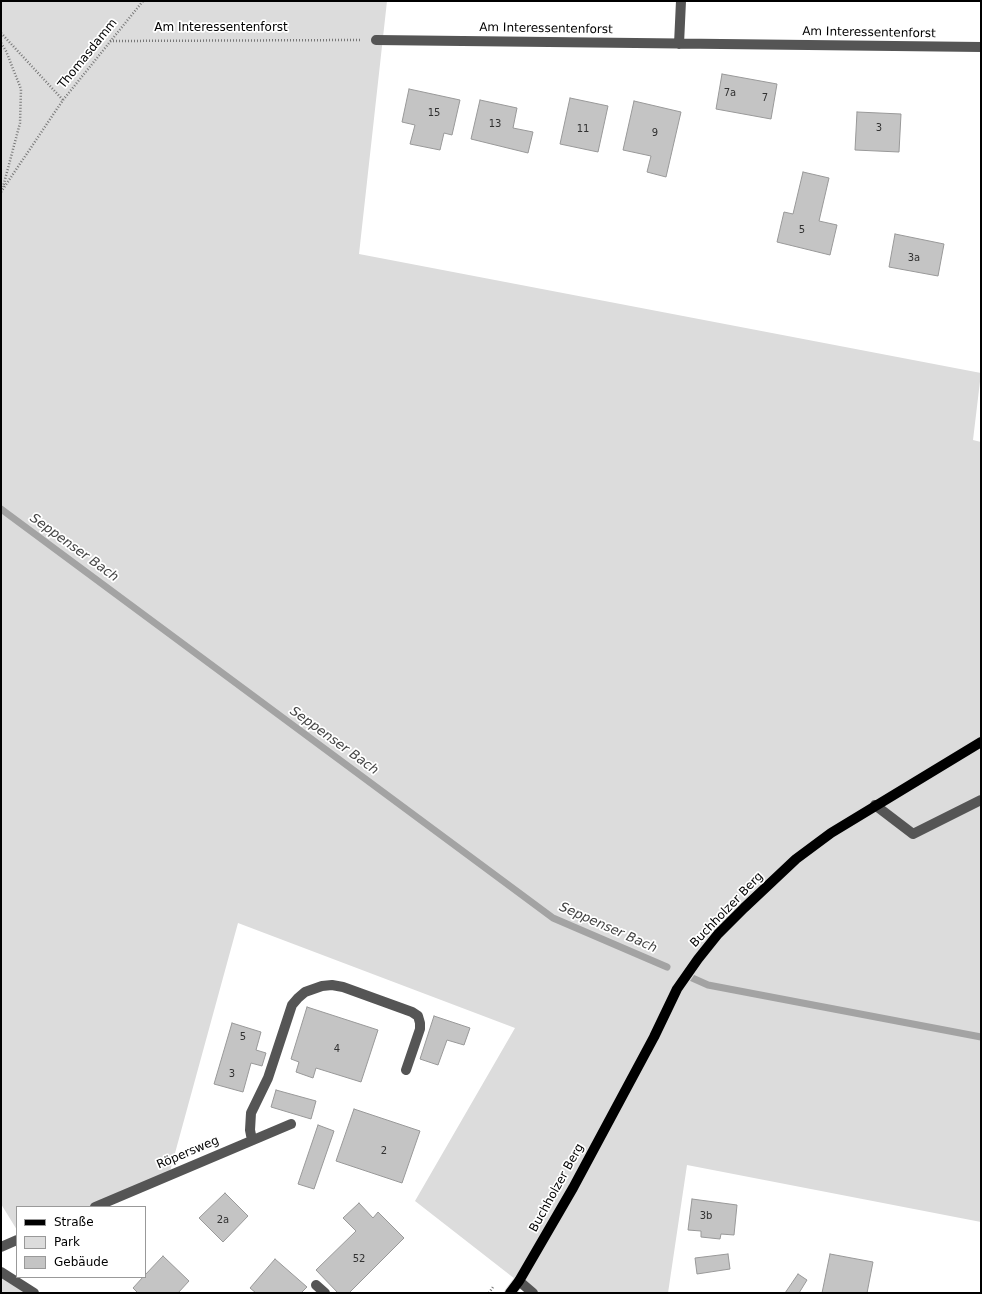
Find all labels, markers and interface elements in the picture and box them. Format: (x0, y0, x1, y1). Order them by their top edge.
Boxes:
street label: Thomasdamm (55, 16, 121, 92)
street label: Am Interessentenforst (154, 21, 288, 35)
street label: Am Interessentenforst (479, 21, 613, 37)
street label: Am Interessentenforst (802, 25, 936, 41)
house number: 7a (724, 87, 736, 99)
house number: 7 (762, 92, 768, 104)
house number: 15 (428, 107, 440, 119)
house number: 13 (489, 118, 501, 130)
house number: 3 (876, 122, 882, 134)
house number: 11 (577, 123, 589, 135)
house number: 9 (652, 127, 658, 139)
house number: 5 (799, 224, 805, 236)
house number: 3a (908, 252, 920, 264)
water label: Seppenser Bach (27, 511, 121, 585)
water label: Seppenser Bach (287, 704, 381, 778)
street label: Buchholzer Berg (688, 869, 766, 951)
water label: Seppenser Bach (557, 899, 659, 957)
house number: 5 (240, 1031, 246, 1043)
house number: 4 (334, 1043, 340, 1055)
house number: 3 (229, 1068, 235, 1080)
street label: Röpersweg (155, 1133, 221, 1173)
street label: Buchholzer Berg (527, 1141, 587, 1235)
house number: 2 (381, 1145, 387, 1157)
legend (16, 1206, 146, 1278)
house number: 3b (700, 1210, 712, 1222)
house number: 2a (217, 1214, 229, 1226)
text: Straße (54, 1215, 94, 1229)
text: Park (54, 1235, 80, 1249)
house number: 52 (353, 1253, 365, 1265)
text: Gebäude (54, 1255, 108, 1269)

